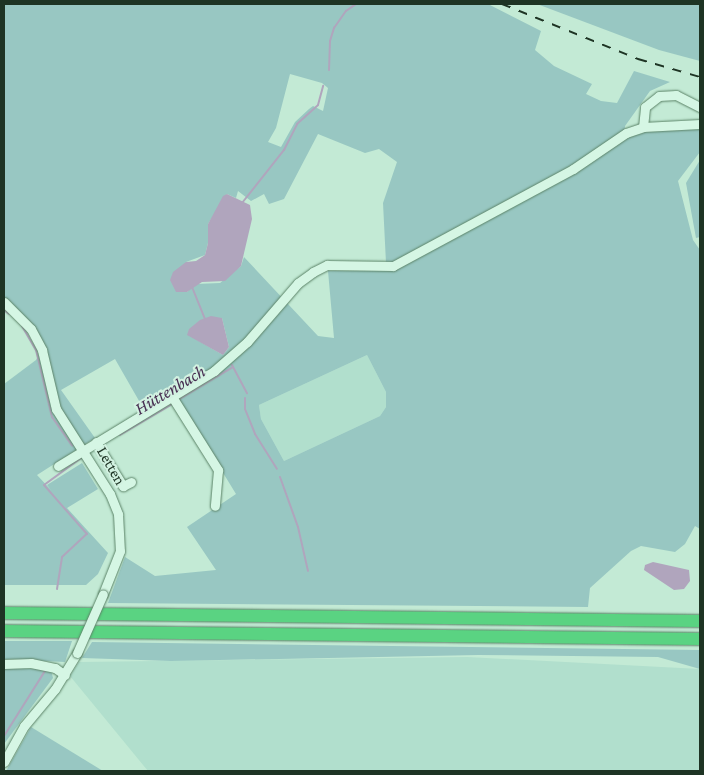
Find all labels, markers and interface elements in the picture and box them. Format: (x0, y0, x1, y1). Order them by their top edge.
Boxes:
water label: Hüttenbach (131, 360, 209, 420)
street label: Letten (92, 443, 130, 489)

